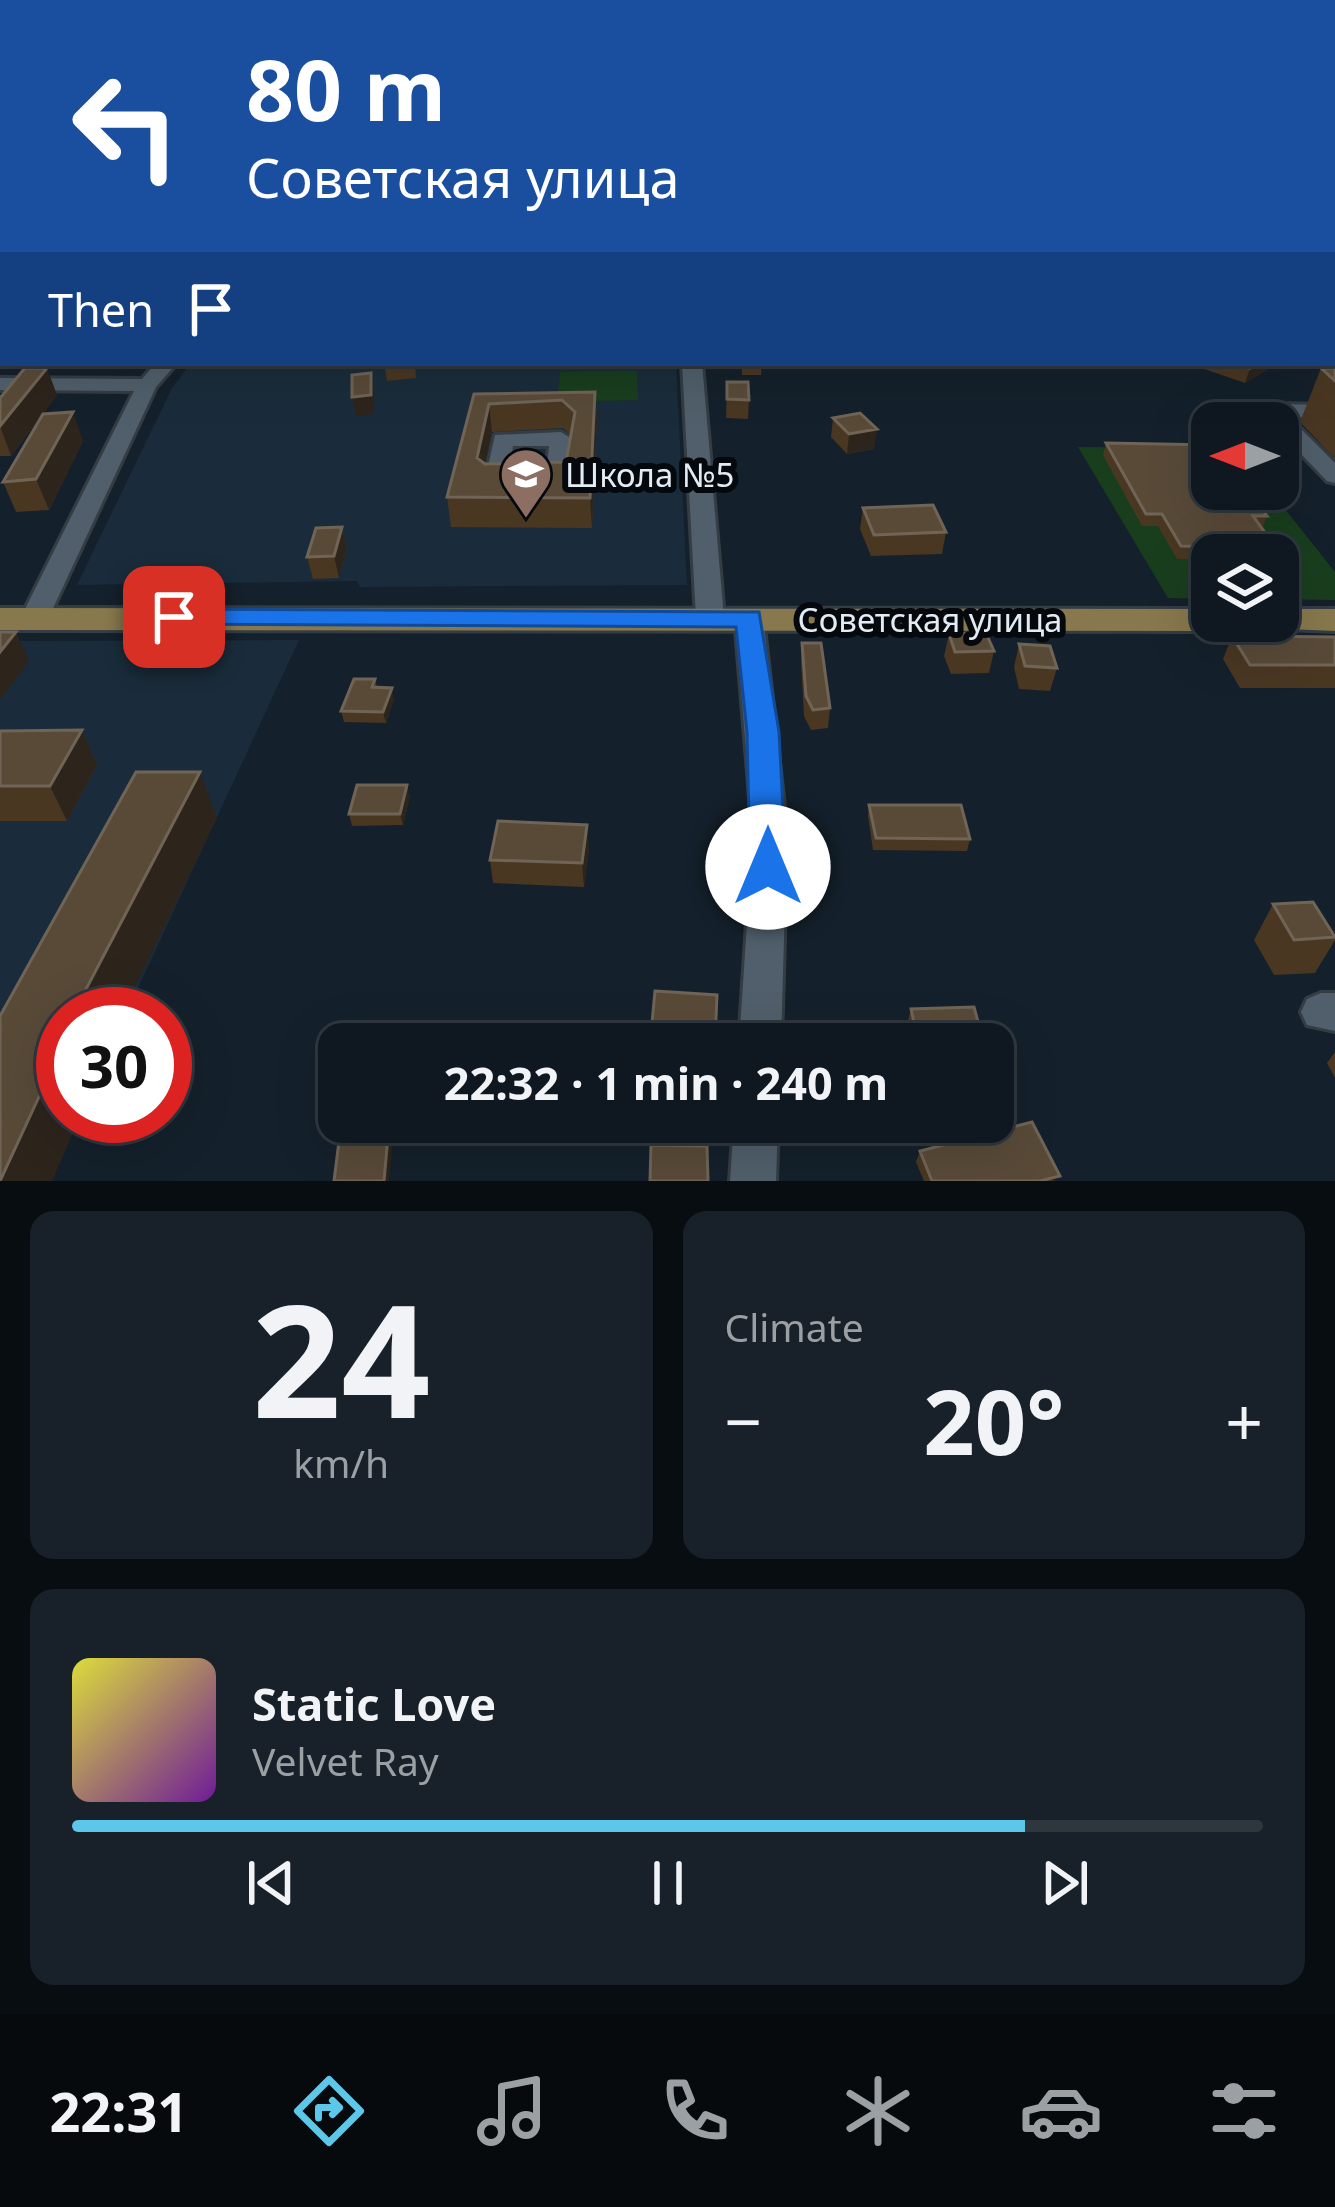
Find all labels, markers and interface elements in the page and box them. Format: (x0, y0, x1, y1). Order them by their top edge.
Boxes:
text: 80 m (246, 31, 446, 146)
icon: left (48, 48, 204, 204)
text: Советская улица (246, 140, 679, 214)
icon: arrive (178, 276, 244, 342)
text: Then (48, 279, 154, 340)
north arrow (1191, 402, 1299, 510)
map controls (1191, 402, 1299, 642)
school or university icon: Школа №5 (498, 446, 554, 520)
place label: Школа №5 (565, 452, 734, 497)
button: layers (1191, 534, 1299, 642)
pin (123, 566, 225, 668)
icon: arrive (141, 584, 207, 650)
street label: Советская улица (798, 597, 1062, 642)
position arrow (705, 804, 831, 930)
speed limit sign: 30 (36, 987, 192, 1143)
text: 22:32 · 1 min · 240 m (444, 1052, 888, 1113)
text: 24 (252, 1251, 430, 1464)
text: Climate (725, 1300, 864, 1353)
text: 20° (923, 1359, 1064, 1481)
text: − (725, 1375, 762, 1465)
text: + (1225, 1375, 1263, 1465)
text: km/h (293, 1436, 389, 1489)
text: Static Love (252, 1673, 496, 1734)
text: Velvet Ray (252, 1734, 439, 1787)
icon: previous (238, 1850, 304, 1916)
icon: pause (635, 1850, 701, 1916)
icon: next (1032, 1850, 1098, 1916)
icon: directions (287, 2069, 371, 2153)
icon: music (470, 2069, 554, 2153)
icon: phone (653, 2069, 737, 2153)
icon: climate (836, 2069, 920, 2153)
icon: car (1019, 2069, 1103, 2153)
icon: filters (1202, 2069, 1286, 2153)
text: 22:31 (49, 2074, 188, 2148)

